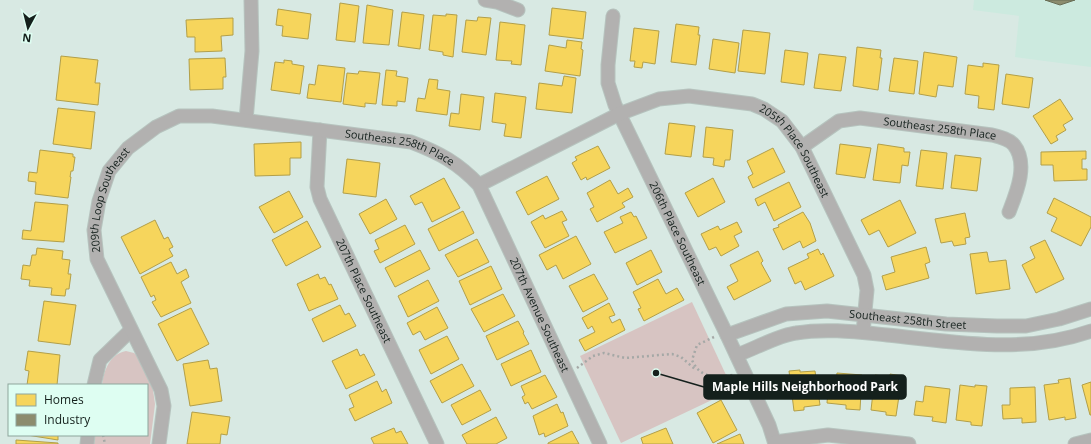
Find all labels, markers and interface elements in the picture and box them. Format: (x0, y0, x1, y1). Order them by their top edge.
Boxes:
north arrow (8, 8, 48, 48)
text: N (21, 30, 32, 46)
street label: 205th Place Southeast (757, 100, 833, 200)
street label: Southeast 258th Place (883, 113, 998, 143)
street label: Southeast 258th Place (344, 125, 458, 169)
street label: 209th Loop Southeast (86, 144, 133, 254)
street label: 206th Place Southeast (646, 179, 710, 288)
street label: 207th Place Southeast (333, 236, 396, 345)
street label: 207th Avenue Southeast (507, 255, 573, 374)
street label: Southeast 258th Street (849, 305, 967, 332)
callout: Maple Hills Neighborhood Park (704, 375, 906, 399)
text: Maple Hills Neighborhood Park (712, 378, 899, 395)
legend (8, 384, 148, 436)
text: Homes (44, 391, 84, 408)
text: Industry (44, 411, 91, 428)

